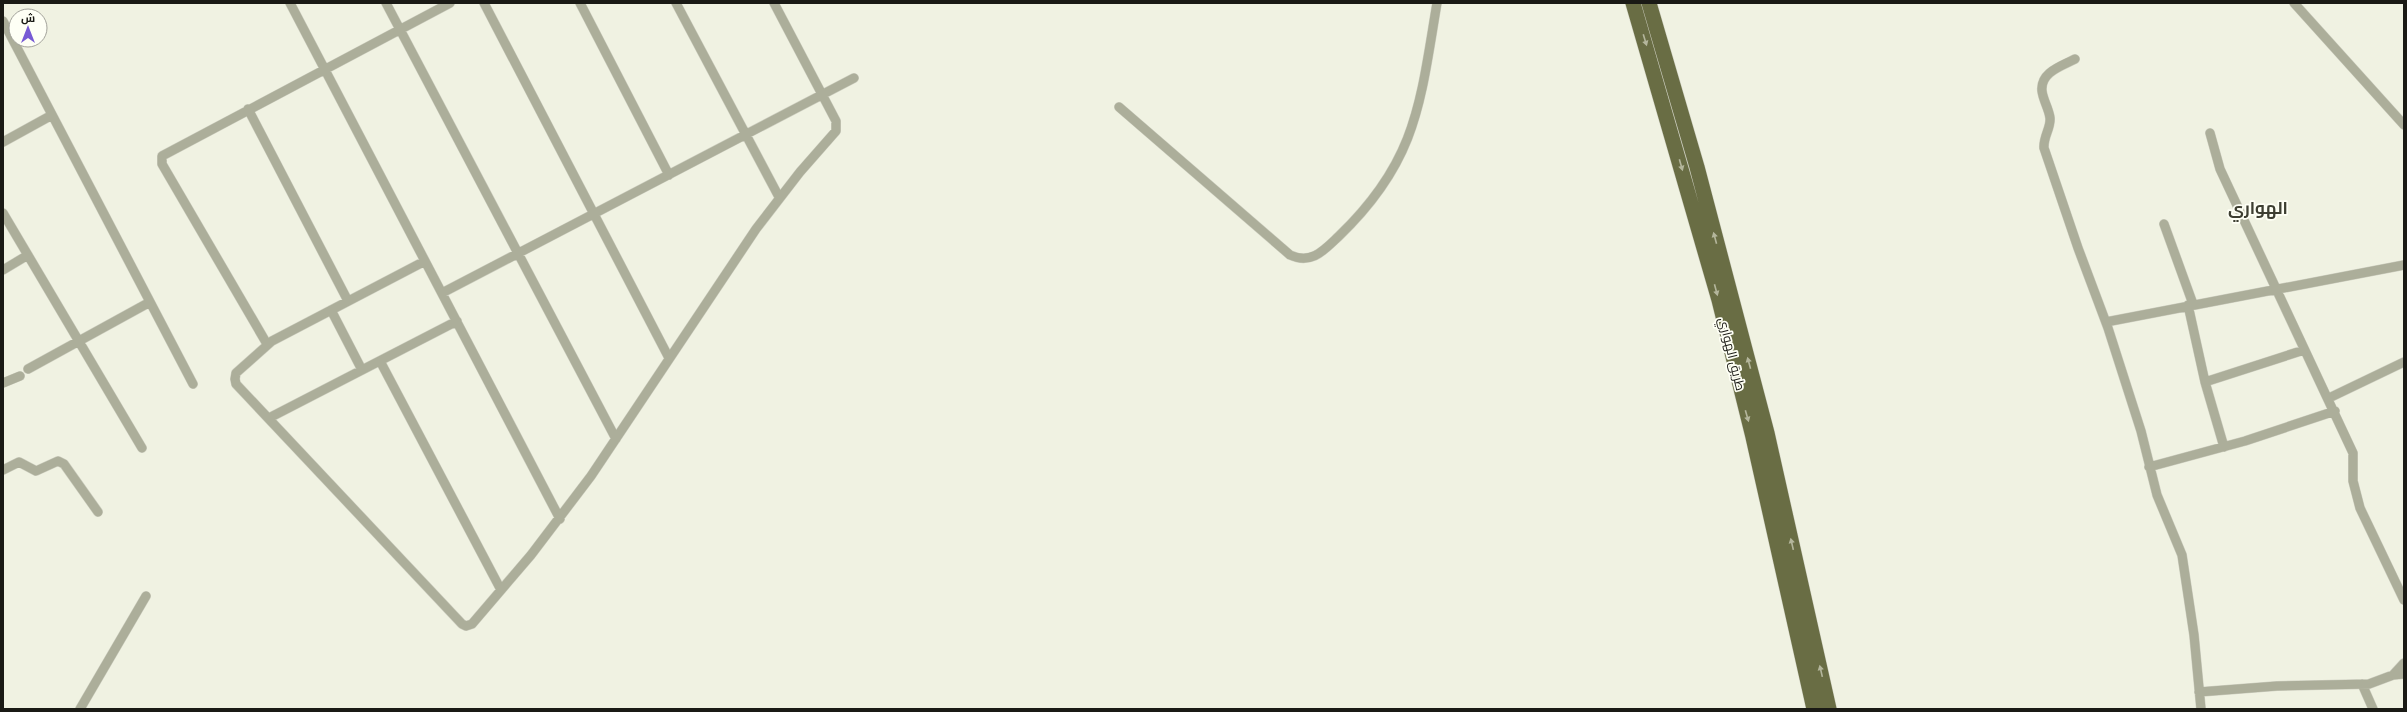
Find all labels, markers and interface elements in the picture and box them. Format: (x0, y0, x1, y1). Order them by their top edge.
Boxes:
north arrow (8, 8, 48, 48)
text: ش (21, 11, 35, 25)
one-way arrow (1642, 35, 1648, 47)
one-way arrow (1678, 159, 1684, 171)
district label: الهواري (2228, 197, 2288, 222)
one-way arrow (1712, 231, 1718, 244)
one-way arrow (1713, 284, 1719, 296)
street label: طريق الهواري (1713, 316, 1749, 393)
one-way arrow (1745, 357, 1751, 370)
one-way arrow (1744, 411, 1750, 423)
one-way arrow (1789, 538, 1795, 550)
one-way arrow (1817, 665, 1823, 677)

